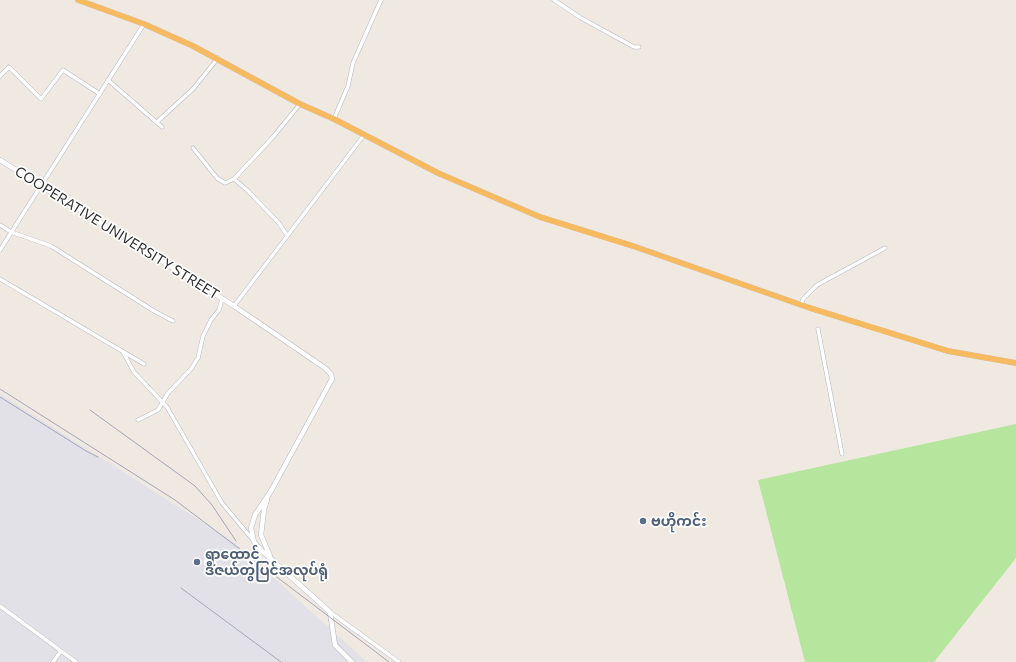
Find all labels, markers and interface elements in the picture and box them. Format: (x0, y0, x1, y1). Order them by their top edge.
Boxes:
street label: COOPERATIVE UNIVERSITY STREET (12, 163, 222, 303)
place label: ဗဟိုကင်း (651, 513, 706, 529)
marker: ဗဟိုကင်း (638, 516, 648, 526)
place label: ရွာထောင် ဒီဇယ်တွဲပြင်အလုပ်ရုံ (205, 546, 328, 578)
marker: ရွာထောင် ဒီဇယ်တွဲပြင်အလုပ်ရုံ (192, 557, 202, 567)

